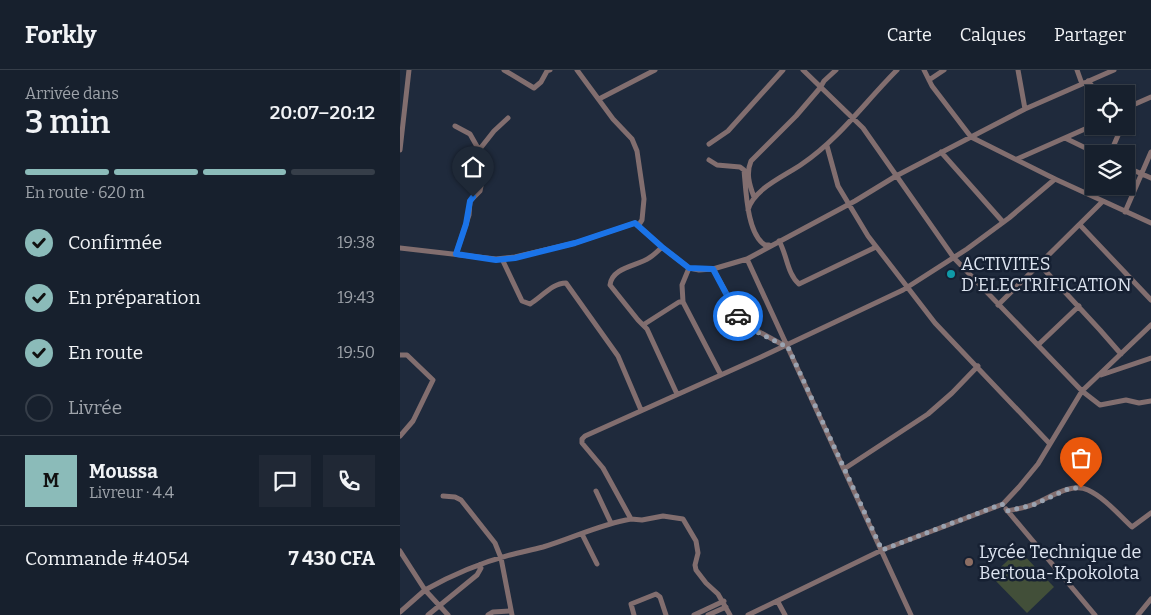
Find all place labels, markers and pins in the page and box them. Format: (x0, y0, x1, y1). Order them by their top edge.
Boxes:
pin (452, 146, 494, 197)
place label: ACTIVITES D'ELECTRIFICATION (961, 253, 1132, 296)
marker: ACTIVITES D'ELECTRIFICATION (945, 268, 957, 280)
pin (1060, 437, 1102, 488)
place label: Lycée Technique de Bertoua-Kpokolota (979, 541, 1141, 584)
marker: Lycée Technique de Bertoua-Kpokolota (963, 556, 975, 568)

